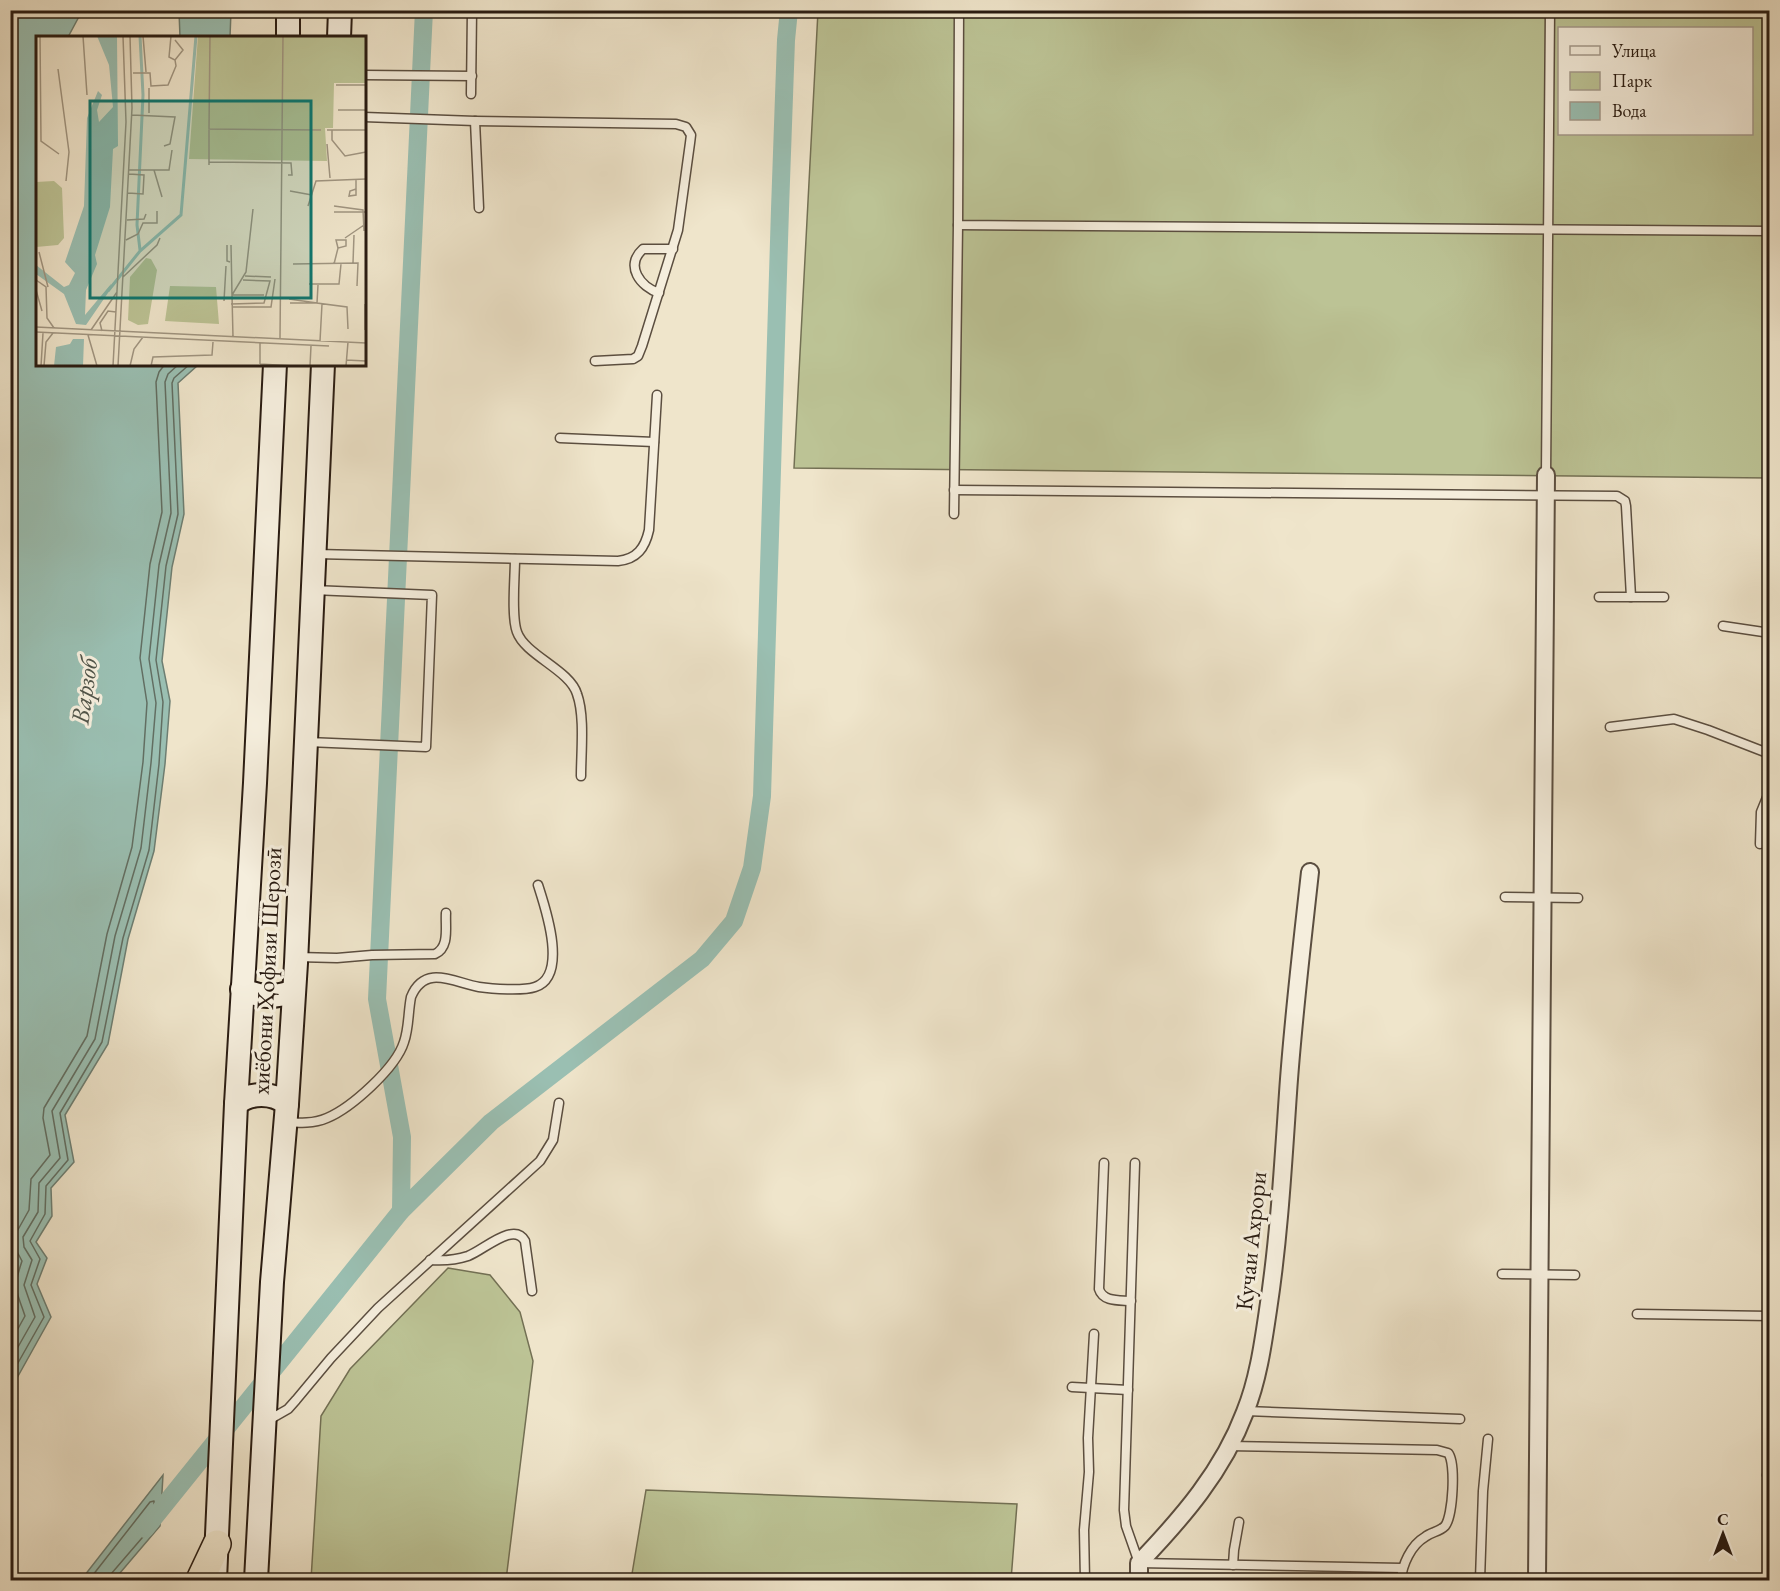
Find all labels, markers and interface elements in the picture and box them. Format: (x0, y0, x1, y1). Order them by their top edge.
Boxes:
legend (1558, 27, 1753, 135)
inset map (36, 36, 366, 366)
text: Улица (1611, 39, 1657, 62)
text: Парк (1612, 69, 1652, 92)
text: Вода (1612, 99, 1647, 122)
water label: Варзоб (62, 652, 106, 727)
street label: хиёбони Ҳофизи Шерозӣ (245, 846, 288, 1095)
street label: Кучаи Ахрори (1228, 1170, 1273, 1312)
north arrow (1693, 1504, 1753, 1564)
text: С (1717, 1509, 1729, 1530)

